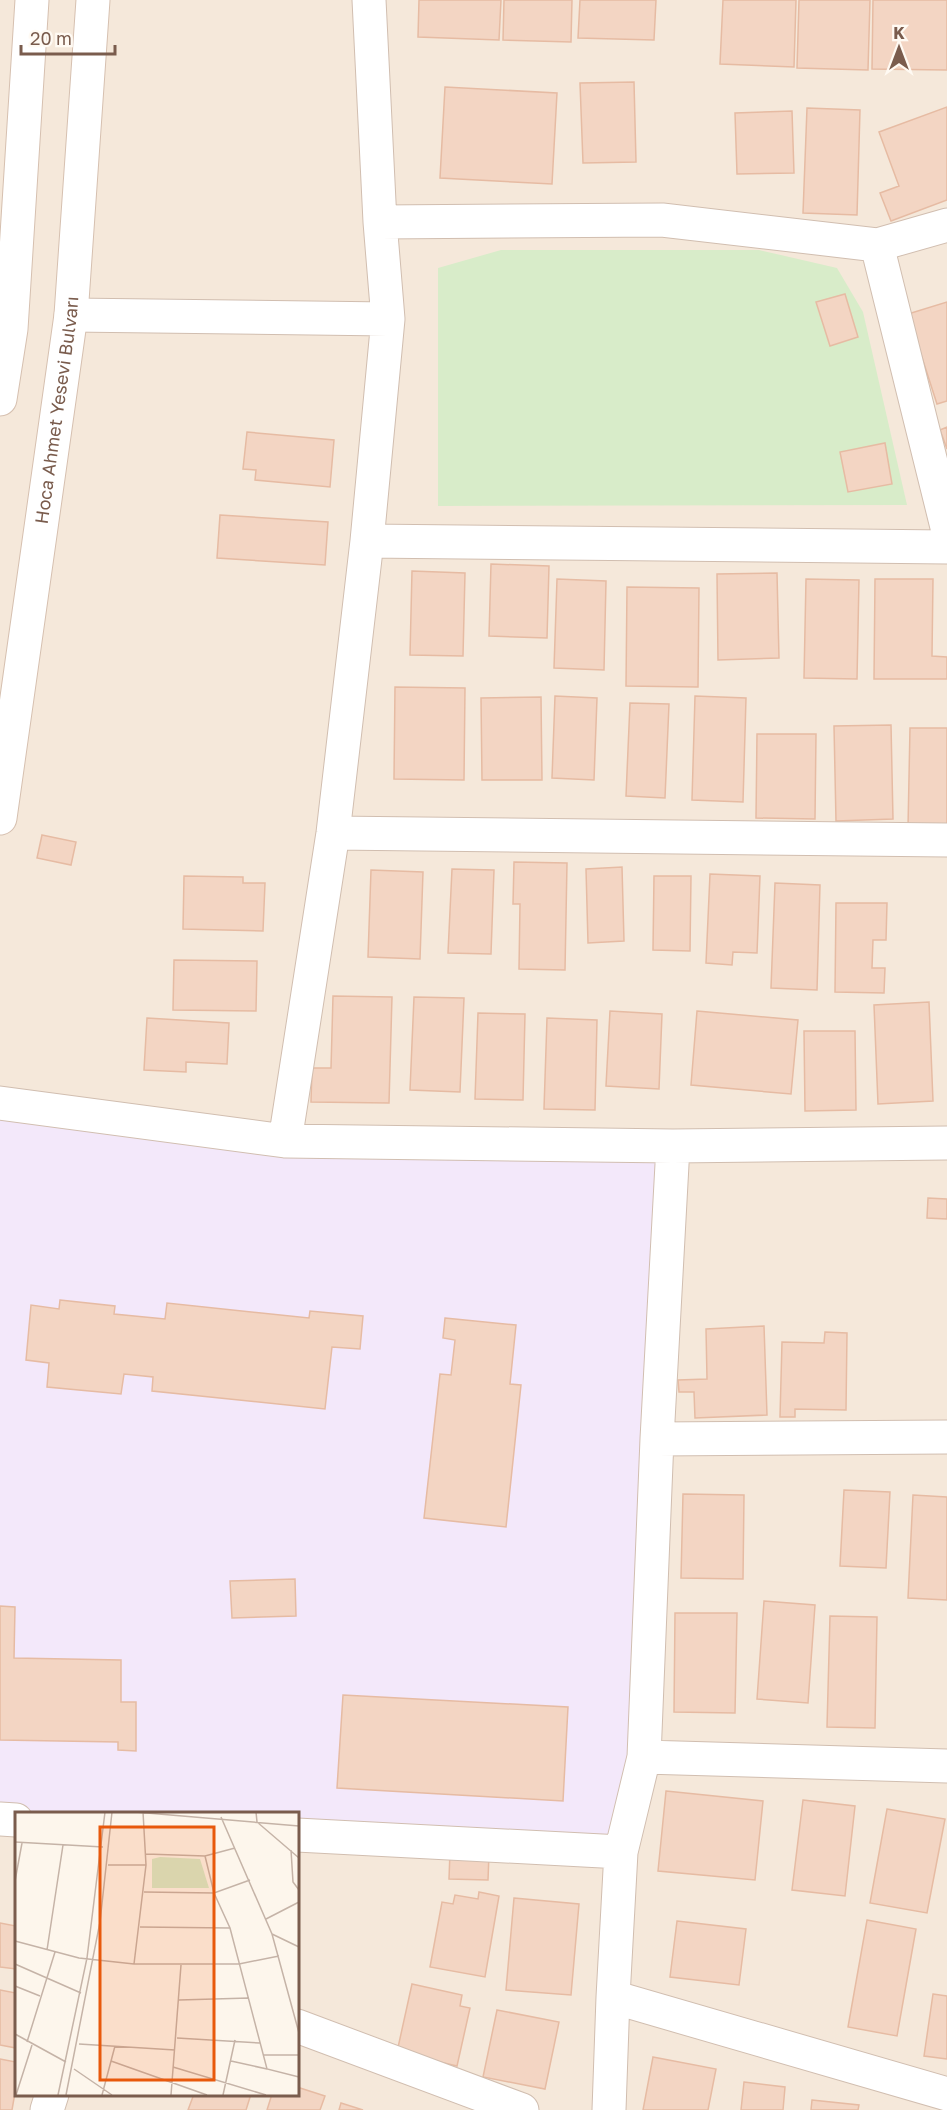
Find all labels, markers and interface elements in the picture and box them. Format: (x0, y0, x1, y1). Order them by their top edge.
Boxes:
scale bar (21, 18, 116, 56)
north arrow (869, 18, 929, 78)
text: K (893, 23, 905, 43)
text: 20 m (30, 27, 72, 49)
street label: Hoca Ahmet Yesevi Bulvarı (30, 295, 82, 525)
inset map (15, 1812, 298, 2095)

